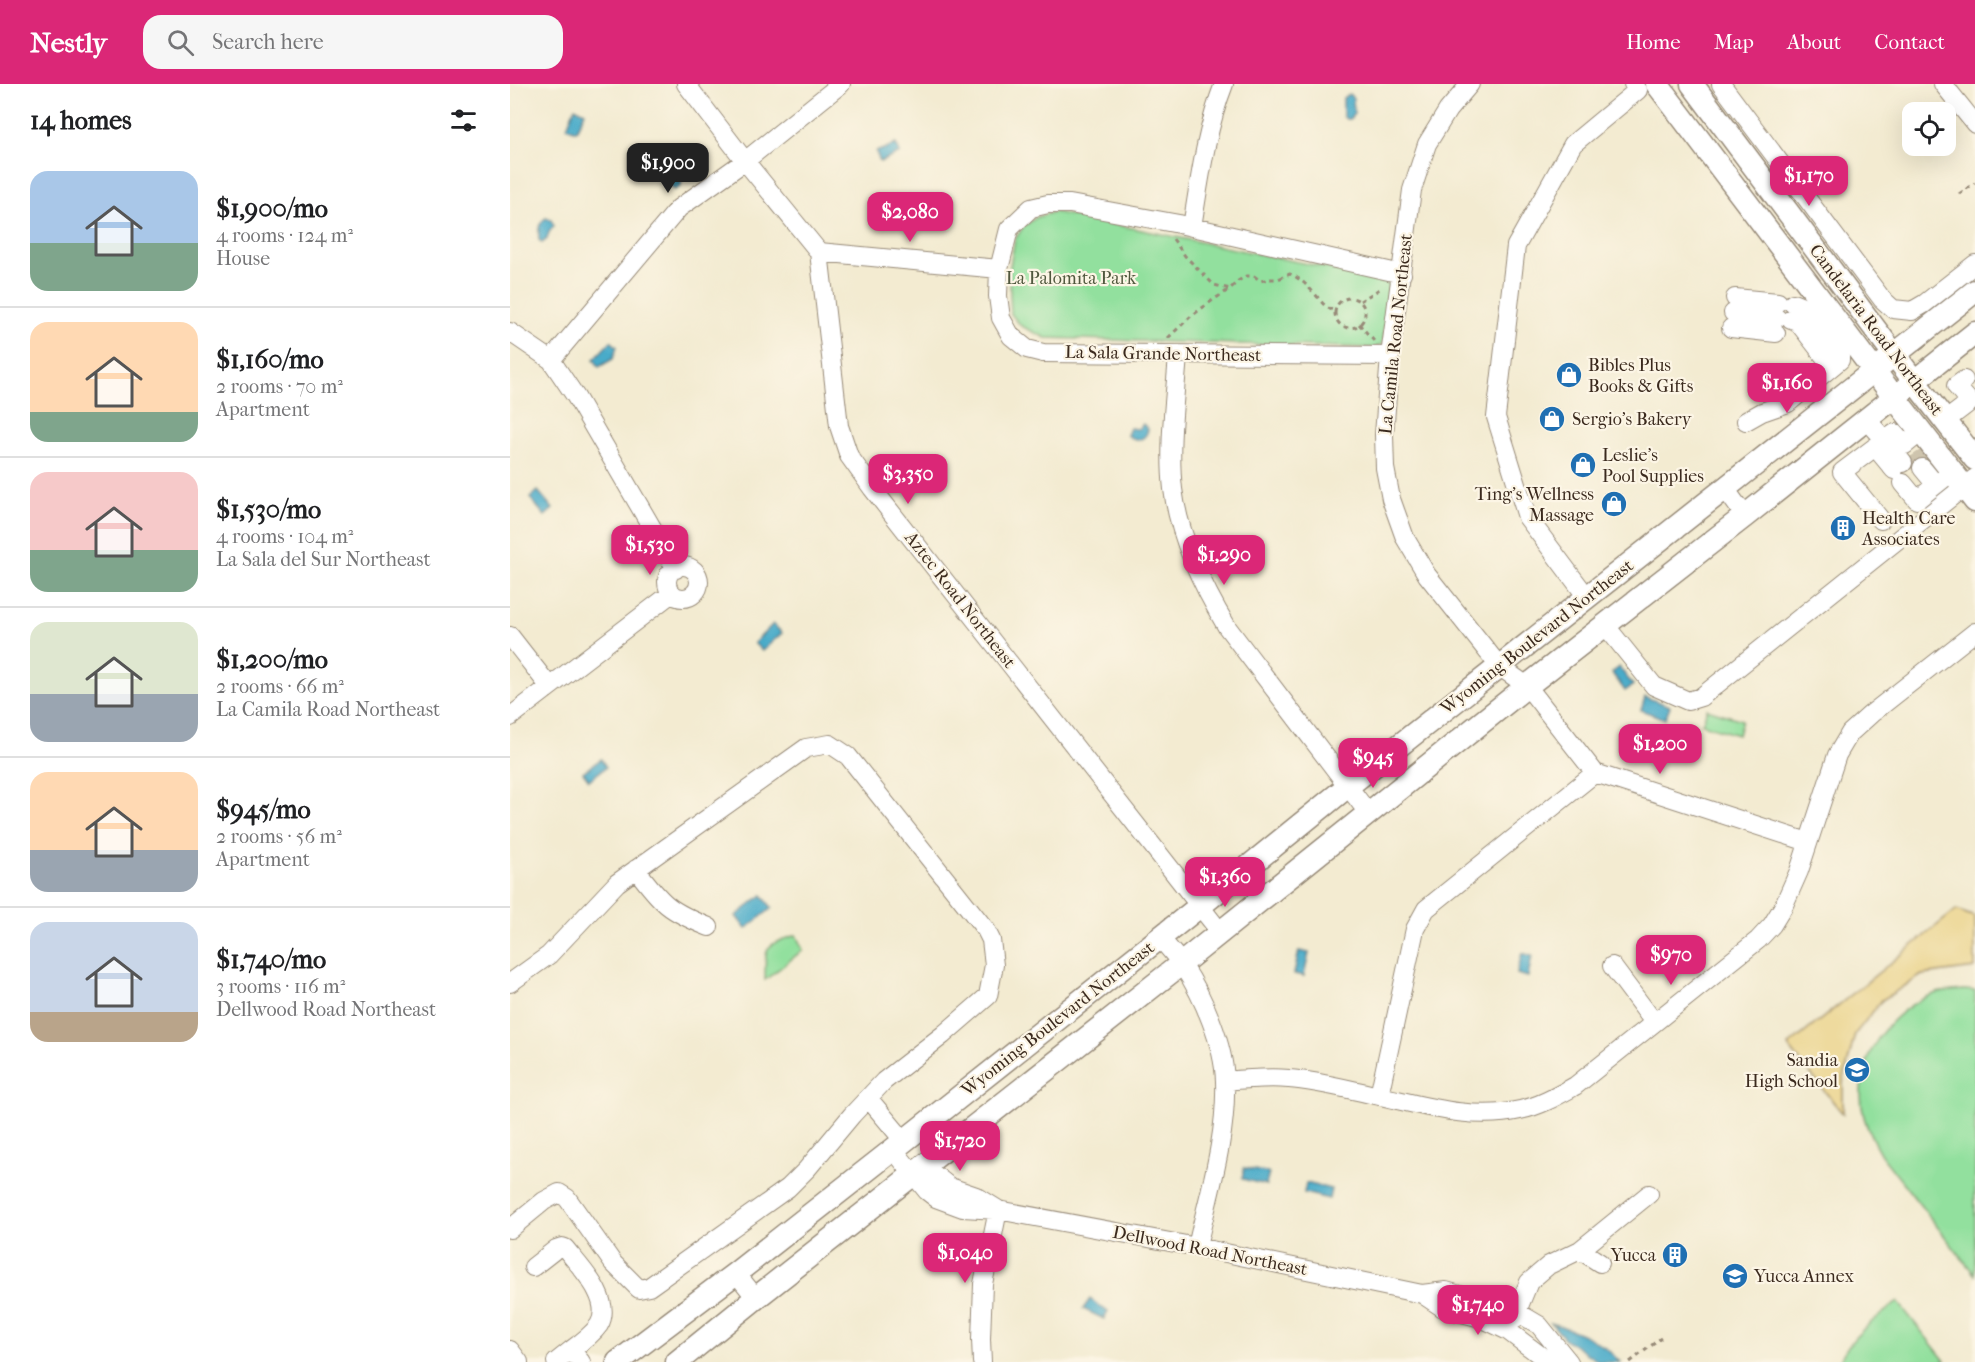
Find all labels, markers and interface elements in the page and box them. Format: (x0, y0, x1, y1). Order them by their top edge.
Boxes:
search box (143, 15, 563, 69)
text: Nestly (30, 26, 107, 59)
icon: search (164, 26, 197, 59)
text: Search here (212, 29, 324, 55)
text: Home (1626, 30, 1681, 54)
text: Map (1714, 30, 1754, 54)
text: About (1787, 30, 1841, 54)
text: Contact (1874, 30, 1945, 54)
map controls (1902, 102, 1956, 156)
button: locate (1902, 102, 1956, 156)
icon: filters (447, 104, 480, 137)
text: 14 homes (30, 105, 132, 136)
pin: $1,900 (619, 143, 717, 194)
text: $1,900 (641, 151, 695, 174)
pin: $1,170 (1760, 156, 1858, 207)
text: $1,170 (1784, 164, 1834, 187)
pin: $2,080 (861, 192, 959, 243)
text: $1,900/mo (216, 193, 328, 224)
icon: home (78, 195, 150, 267)
text: $2,080 (881, 200, 939, 223)
text: 4 rooms · 124 m² (216, 224, 353, 247)
street label: La Camila Road Northeast (1375, 232, 1417, 435)
street label: Candelaria Road Northeast (1805, 240, 1948, 420)
text: House (216, 247, 270, 270)
park label: La Palomita Park (1006, 268, 1137, 289)
street label: La Sala Grande Northeast (1065, 342, 1262, 366)
text: $1,160/mo (216, 344, 324, 375)
icon: home (78, 346, 150, 418)
place label: Bibles Plus Books & Gifts (1588, 355, 1694, 397)
shop icon: Bibles Plus Books & Gifts (1554, 360, 1584, 390)
pin: $1,160 (1738, 363, 1836, 414)
text: $1,160 (1761, 371, 1813, 394)
text: 2 rooms · 70 m² (216, 375, 343, 398)
text: Apartment (216, 398, 310, 421)
shop icon: Sergio's Bakery (1537, 404, 1567, 434)
place label: Sergio's Bakery (1572, 409, 1693, 430)
place label: Leslie's Pool Supplies (1602, 445, 1704, 487)
shop icon: Leslie's Pool Supplies (1568, 450, 1598, 480)
pin: $3,350 (859, 454, 957, 505)
text: $3,350 (882, 462, 934, 485)
place label: Ting's Wellness Massage (1475, 484, 1594, 526)
shop icon: Ting's Wellness Massage (1599, 489, 1629, 519)
text: $1,530/mo (216, 494, 321, 525)
icon: home (78, 496, 150, 568)
place label: Health Care Associates (1861, 508, 1956, 550)
building icon: Health Care Associates (1828, 513, 1858, 543)
text: 4 rooms · 104 m² (216, 525, 354, 548)
pin: $1,530 (601, 525, 699, 576)
street label: Aztec Road Northeast (900, 527, 1020, 673)
text: $1,530 (625, 533, 675, 556)
pin: $1,290 (1175, 535, 1273, 586)
text: $1,290 (1197, 543, 1251, 566)
text: La Sala del Sur Northeast (216, 548, 431, 571)
street label: Wyoming Boulevard Northeast (1435, 555, 1638, 720)
text: $1,200/mo (216, 644, 328, 675)
icon: home (78, 646, 150, 718)
text: 2 rooms · 66 m² (216, 675, 344, 698)
text: La Camila Road Northeast (216, 698, 440, 721)
pin: $1,200 (1611, 724, 1709, 775)
text: $1,200 (1633, 732, 1687, 755)
pin: $945 (1337, 738, 1409, 789)
text: $945 (1352, 746, 1394, 769)
text: $945/mo (216, 794, 311, 825)
icon: home (78, 796, 150, 868)
text: 2 rooms · 56 m² (216, 825, 342, 848)
text: Apartment (216, 848, 310, 871)
pin: $1,360 (1176, 857, 1274, 908)
text: $1,360 (1199, 865, 1251, 888)
pin: $970 (1635, 935, 1707, 986)
street label: Wyoming Boulevard Northeast (956, 937, 1159, 1102)
text: $970 (1650, 943, 1692, 966)
text: $1,740/mo (216, 944, 326, 975)
icon: home (78, 946, 150, 1018)
text: 3 rooms · 116 m² (216, 975, 345, 998)
text: Dellwood Road Northeast (216, 998, 436, 1021)
place label: Sandia High School (1745, 1050, 1839, 1092)
school or university icon: Sandia High School (1842, 1055, 1872, 1085)
pin: $1,720 (911, 1121, 1009, 1172)
text: $1,720 (934, 1129, 986, 1152)
street label: Dellwood Road Northeast (1111, 1222, 1310, 1280)
pin: $1,040 (916, 1233, 1014, 1284)
building icon: Yucca (1660, 1240, 1690, 1270)
text: $1,040 (937, 1241, 993, 1264)
place label: Yucca (1610, 1245, 1657, 1266)
school or university icon: Yucca Annex (1720, 1261, 1750, 1291)
place label: Yucca Annex (1753, 1266, 1854, 1287)
pin: $1,740 (1429, 1285, 1527, 1336)
text: $1,740 (1451, 1293, 1505, 1316)

